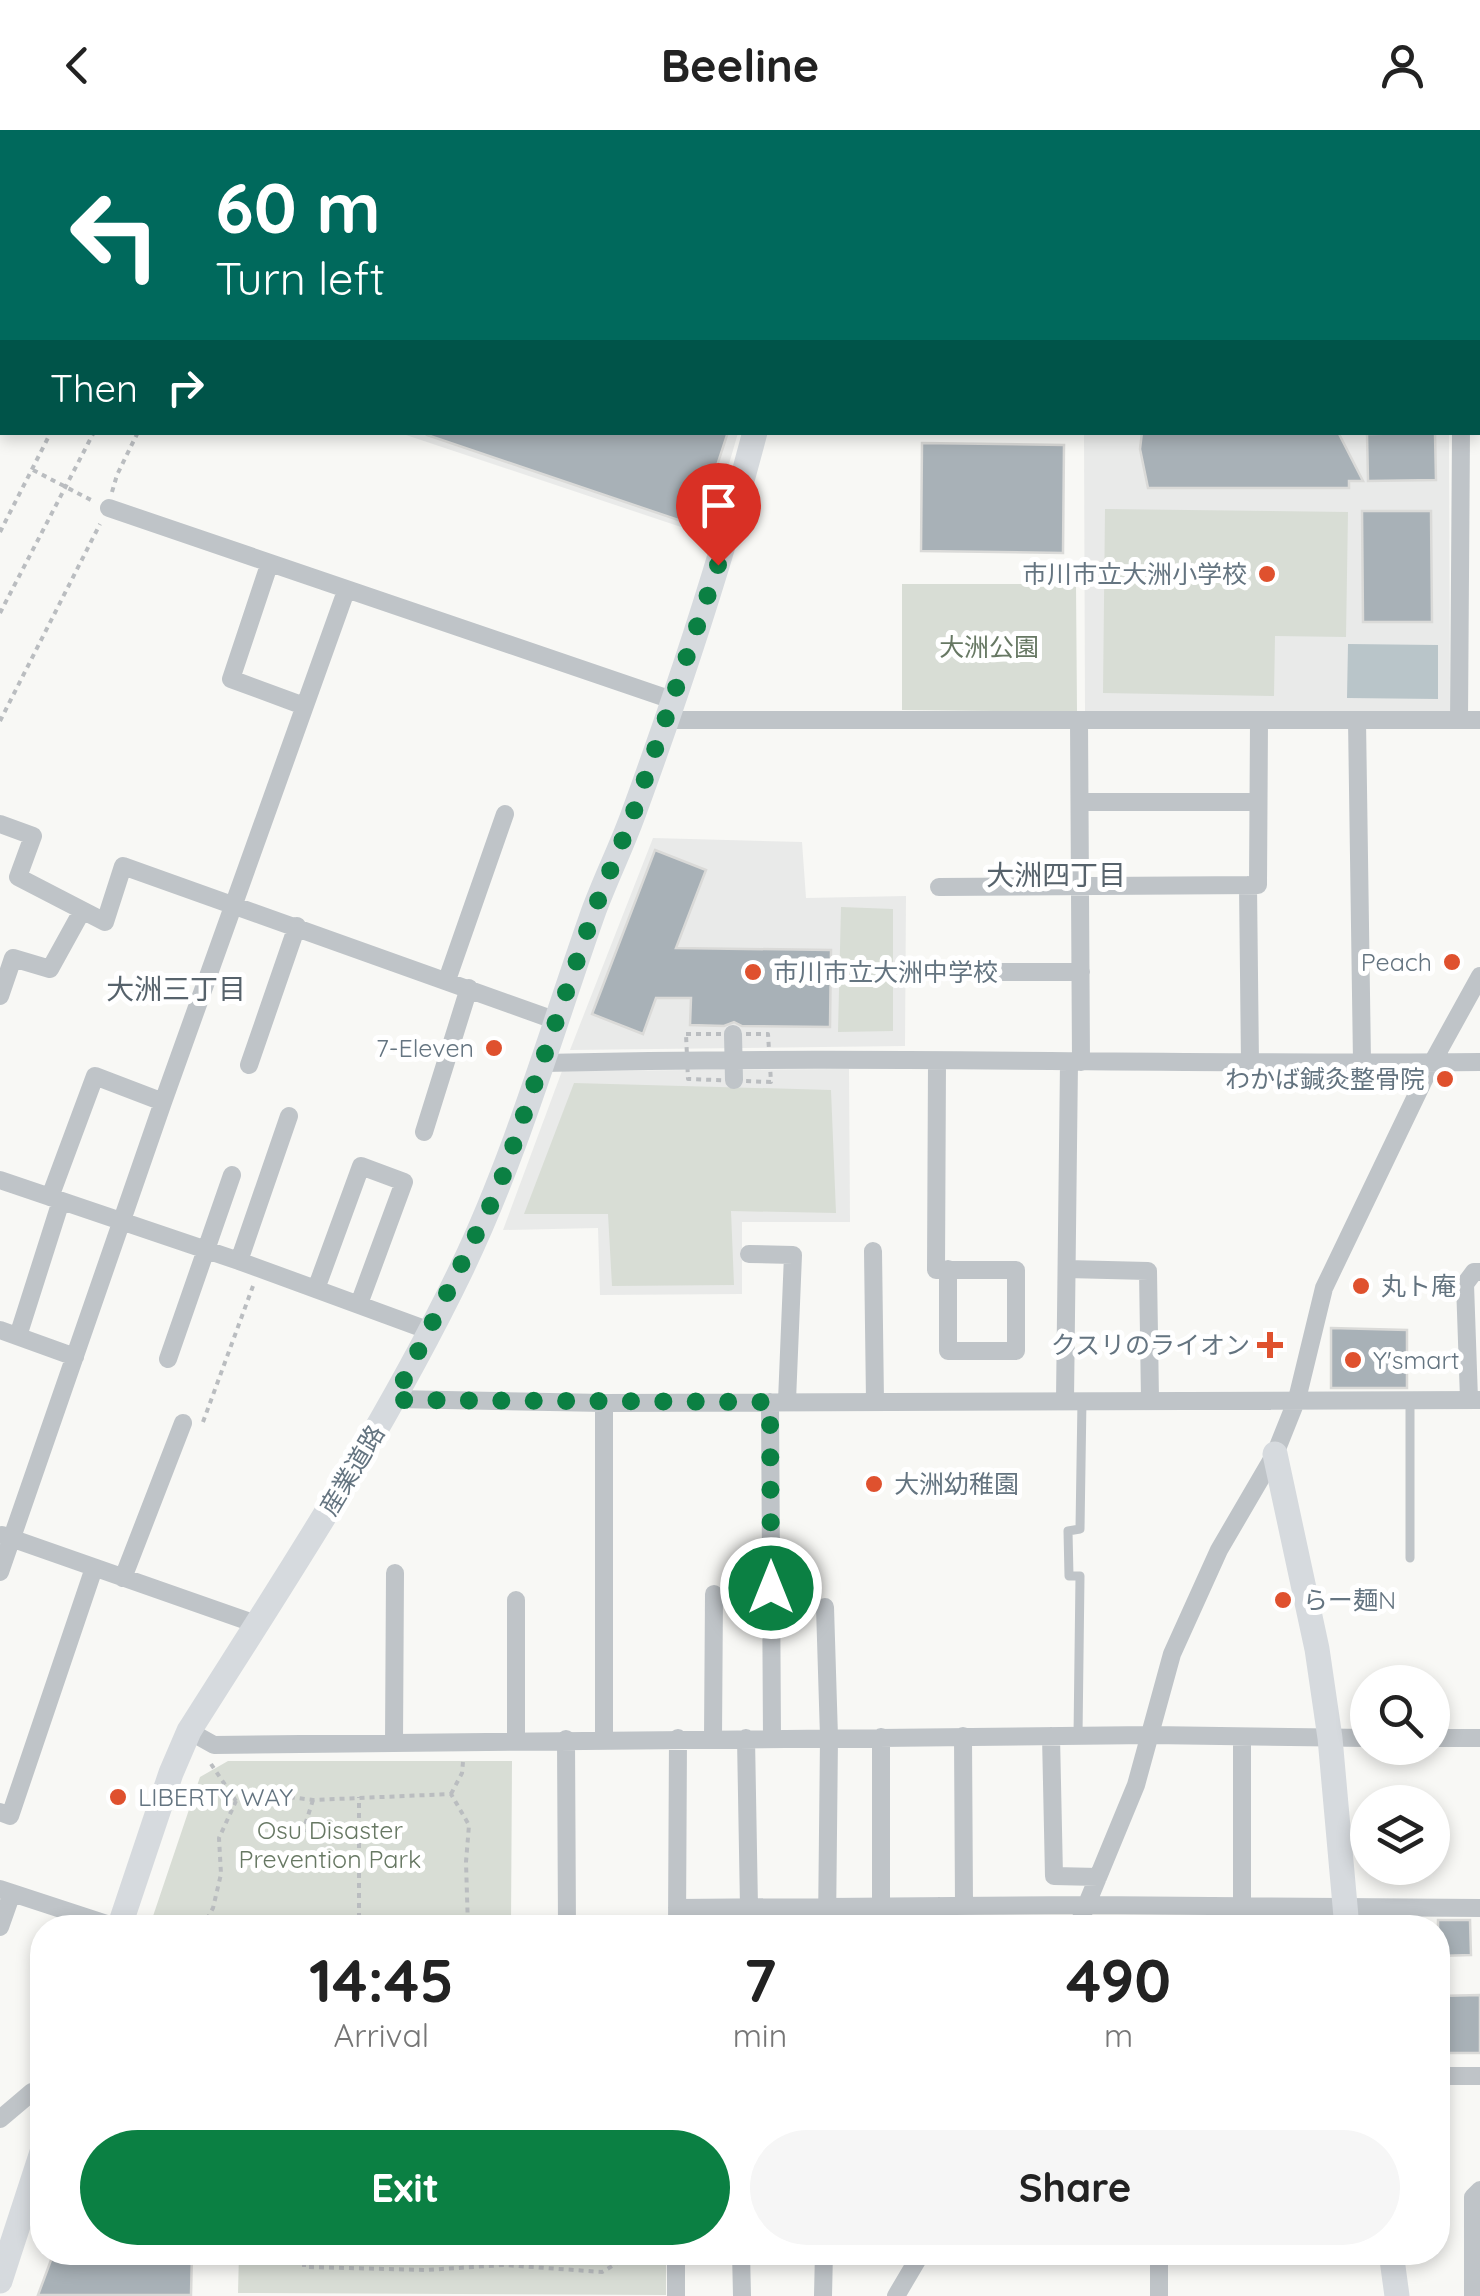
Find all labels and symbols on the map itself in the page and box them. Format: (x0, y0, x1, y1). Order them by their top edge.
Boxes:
pin (676, 463, 761, 566)
place label: 市川市立大洲小学校 (1022, 558, 1247, 589)
marker: 市川市立大洲小学校 (1256, 563, 1278, 585)
park label: 大洲公園 (939, 631, 1039, 662)
district label: 大洲四丁目 (986, 857, 1126, 892)
place label: Peach (1361, 946, 1432, 977)
marker: Peach (1441, 951, 1463, 973)
place label: 市川市立大洲中学校 (773, 956, 998, 987)
marker: 市川市立大洲中学校 (742, 961, 764, 983)
district label: 大洲三丁目 (106, 971, 246, 1006)
place label: 7-Eleven (376, 1032, 474, 1063)
marker: 7-Eleven (483, 1037, 505, 1059)
place label: わかば鍼灸整骨院 (1225, 1063, 1425, 1094)
marker: わかば鍼灸整骨院 (1434, 1068, 1456, 1090)
place label: 丸ト庵 (1381, 1270, 1456, 1301)
marker: 丸ト庵 (1350, 1275, 1372, 1297)
place label: クスリのライオン (1051, 1329, 1250, 1360)
marker: クスリのライオン (1259, 1334, 1281, 1356)
place label: Y'smart (1373, 1344, 1460, 1375)
marker: Y'smart (1342, 1349, 1364, 1371)
street label: 産業道路 (313, 1419, 391, 1521)
place label: 大洲幼稚園 (894, 1468, 1019, 1499)
marker: 大洲幼稚園 (863, 1473, 885, 1495)
position arrow (719, 1536, 823, 1640)
place label: らー麺N (1303, 1584, 1396, 1615)
marker: らー麺N (1272, 1589, 1294, 1611)
place label: LIBERTY WAY (138, 1781, 293, 1812)
marker: LIBERTY WAY (107, 1786, 129, 1808)
park label: Osu Disaster Prevention Park (239, 1814, 421, 1874)

